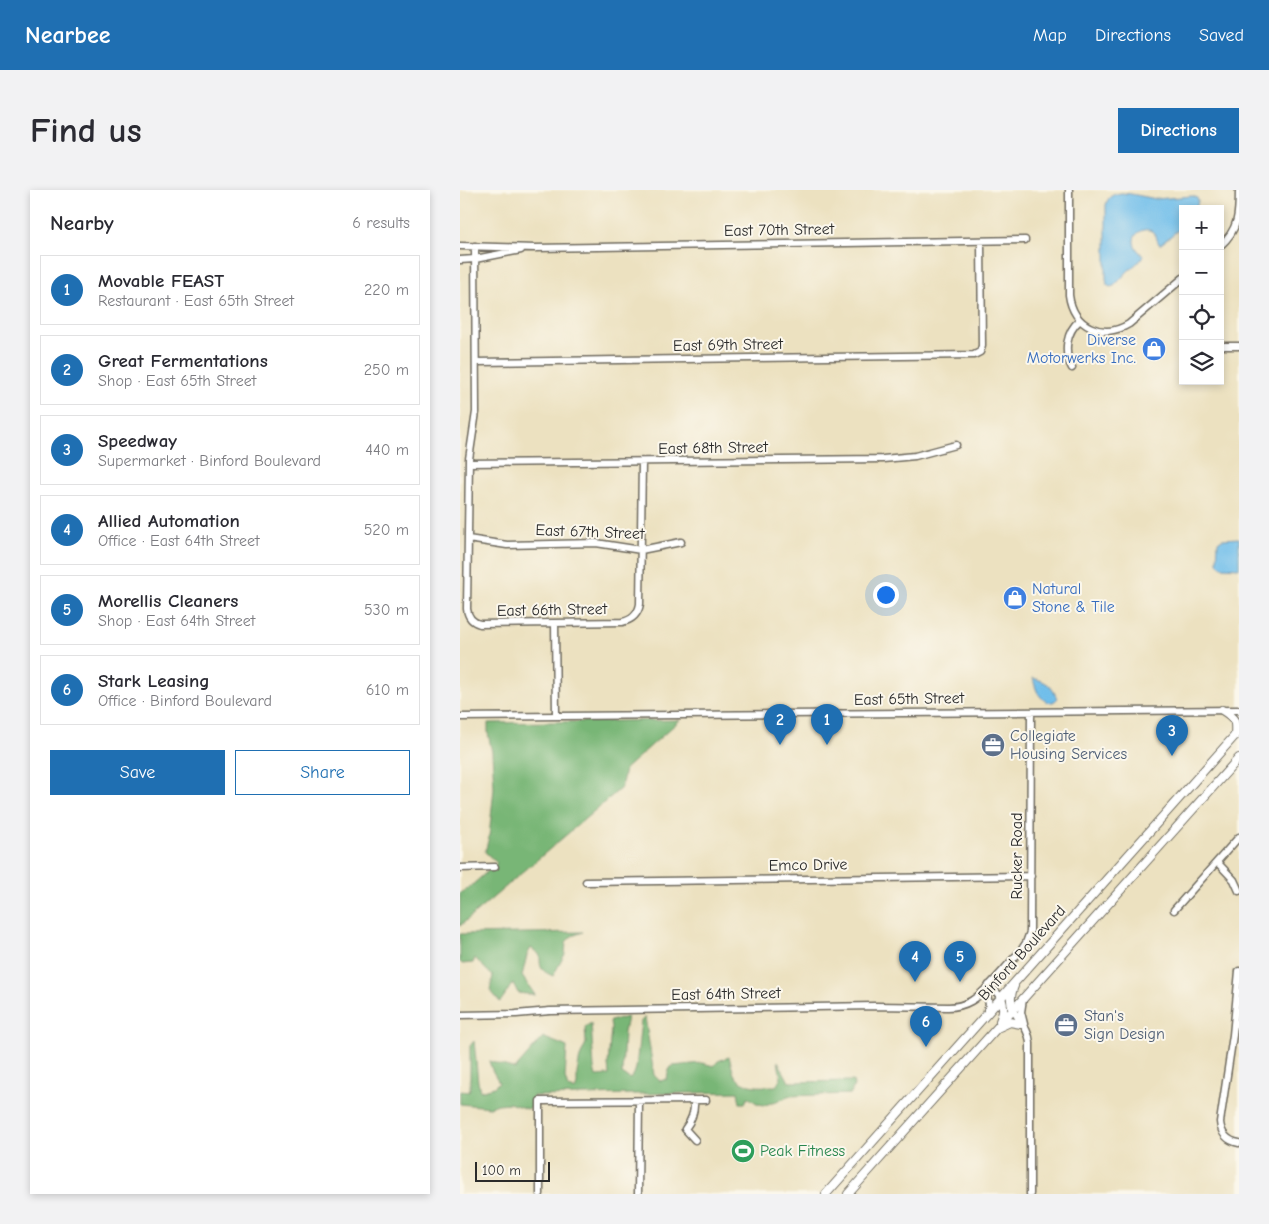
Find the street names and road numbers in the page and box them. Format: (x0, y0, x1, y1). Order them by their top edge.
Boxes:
street label: East 70th Street (724, 220, 835, 240)
street label: East 69th Street (673, 335, 784, 355)
street label: East 68th Street (658, 438, 769, 458)
street label: East 67th Street (535, 521, 645, 543)
street label: East 66th Street (497, 600, 608, 620)
street label: East 65th Street (854, 689, 965, 709)
street label: Rucker Road (1008, 812, 1026, 900)
street label: Emco Drive (768, 855, 848, 875)
street label: Binford Boulevard (975, 902, 1069, 1004)
street label: East 64th Street (671, 984, 781, 1004)

